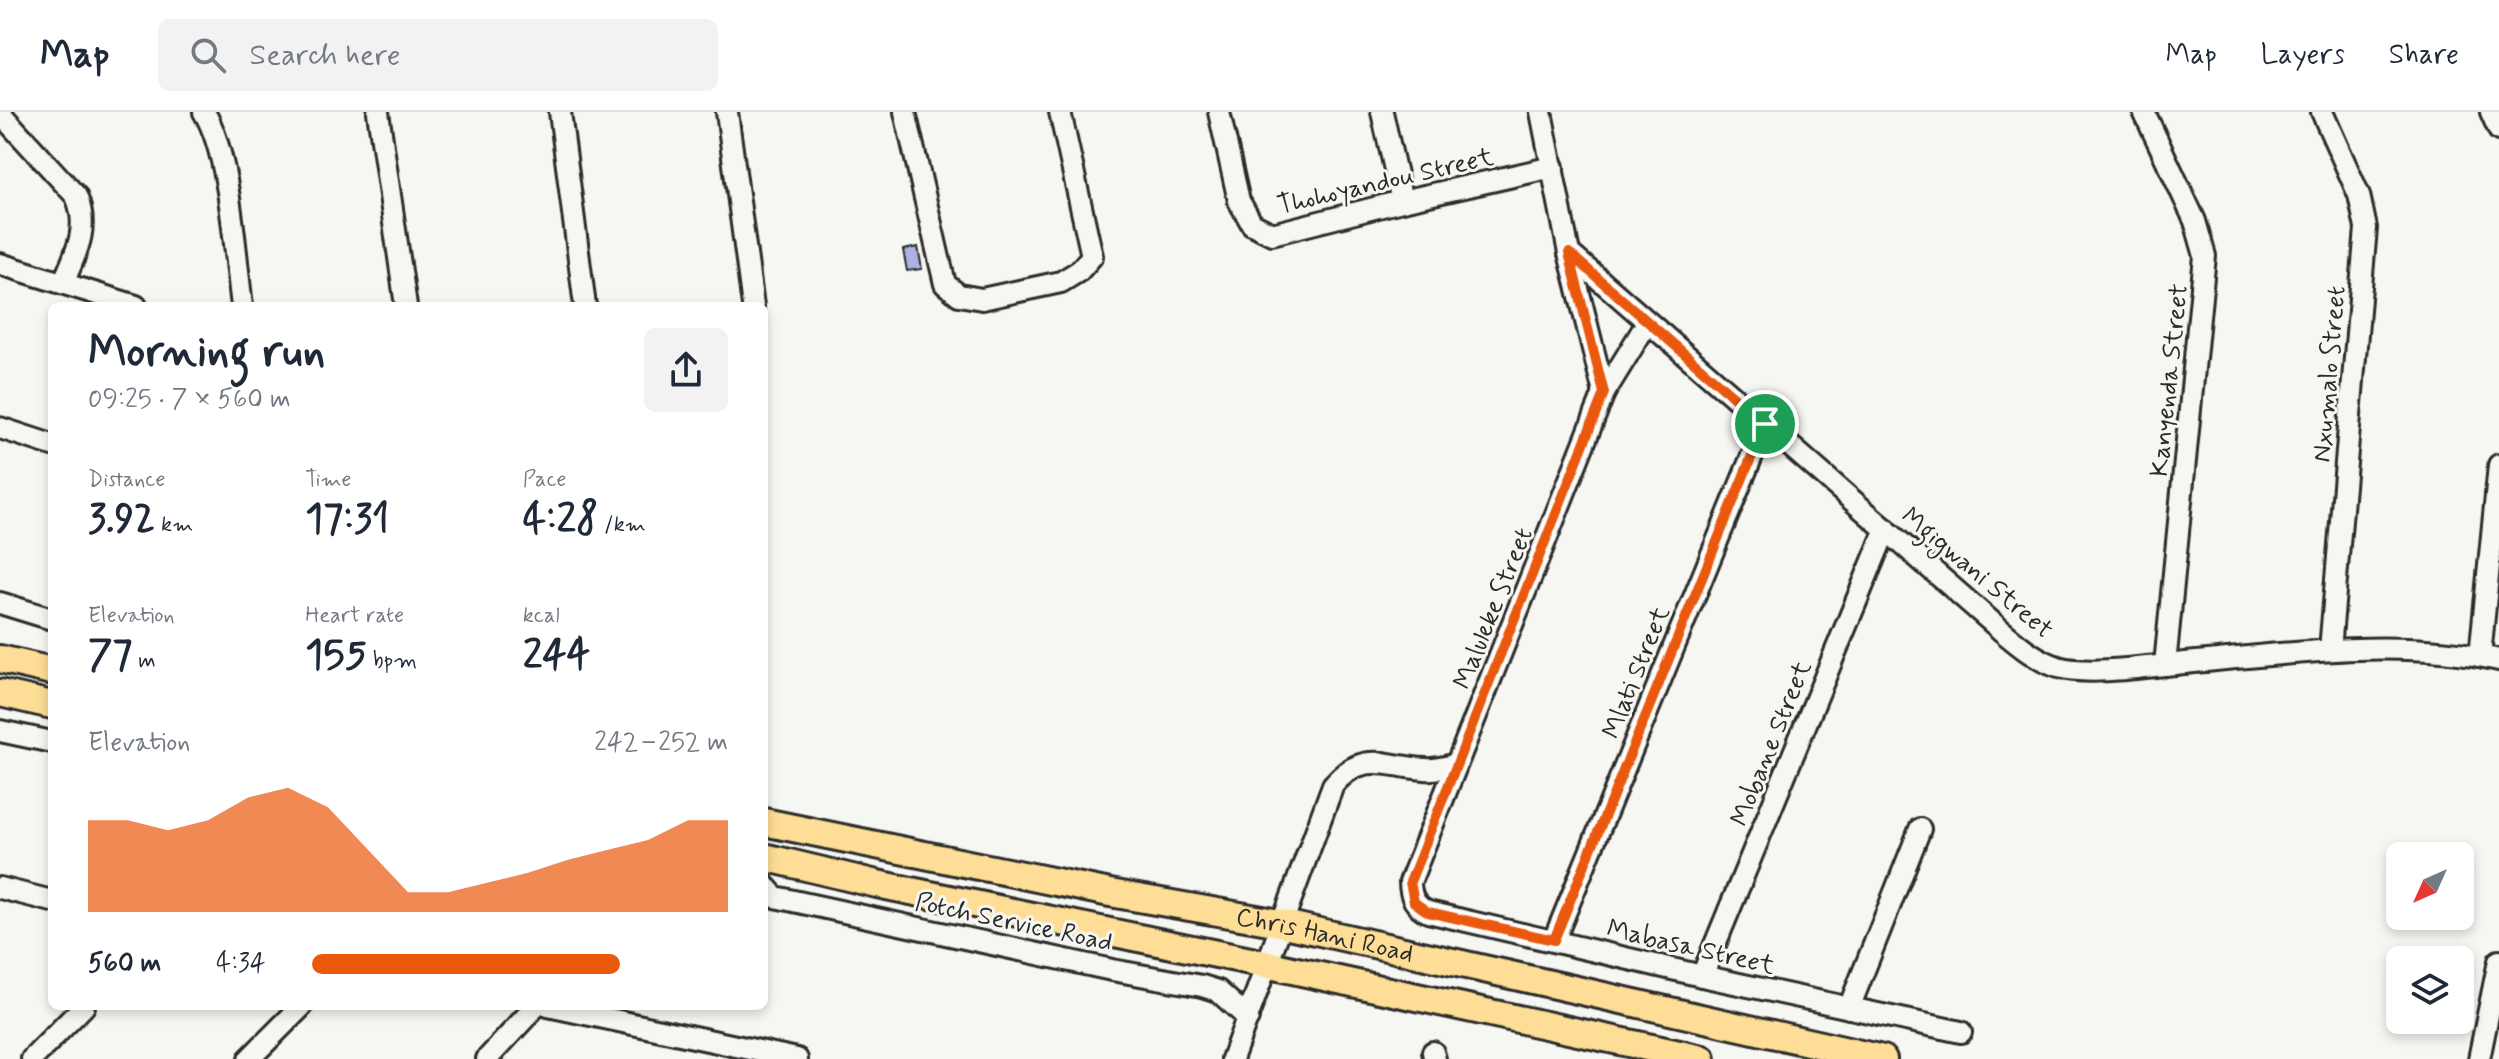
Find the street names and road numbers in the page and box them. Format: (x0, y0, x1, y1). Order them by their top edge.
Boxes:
street label: Thohoyandou Street (1274, 141, 1497, 223)
street label: Kanyenda Street (2143, 282, 2197, 478)
street label: Nxumalo Street (2305, 285, 2355, 464)
street label: Mgigwani Street (1892, 500, 2060, 649)
street label: Maluleke Street (1446, 523, 1542, 694)
street label: Mlati Street (1595, 602, 1679, 744)
street label: Mobane Street (1723, 656, 1820, 831)
street label: Potch Service Road (912, 885, 1115, 960)
street label: Chris Hani Road (1233, 901, 1417, 972)
street label: Mabasa Street (1603, 912, 1778, 984)

